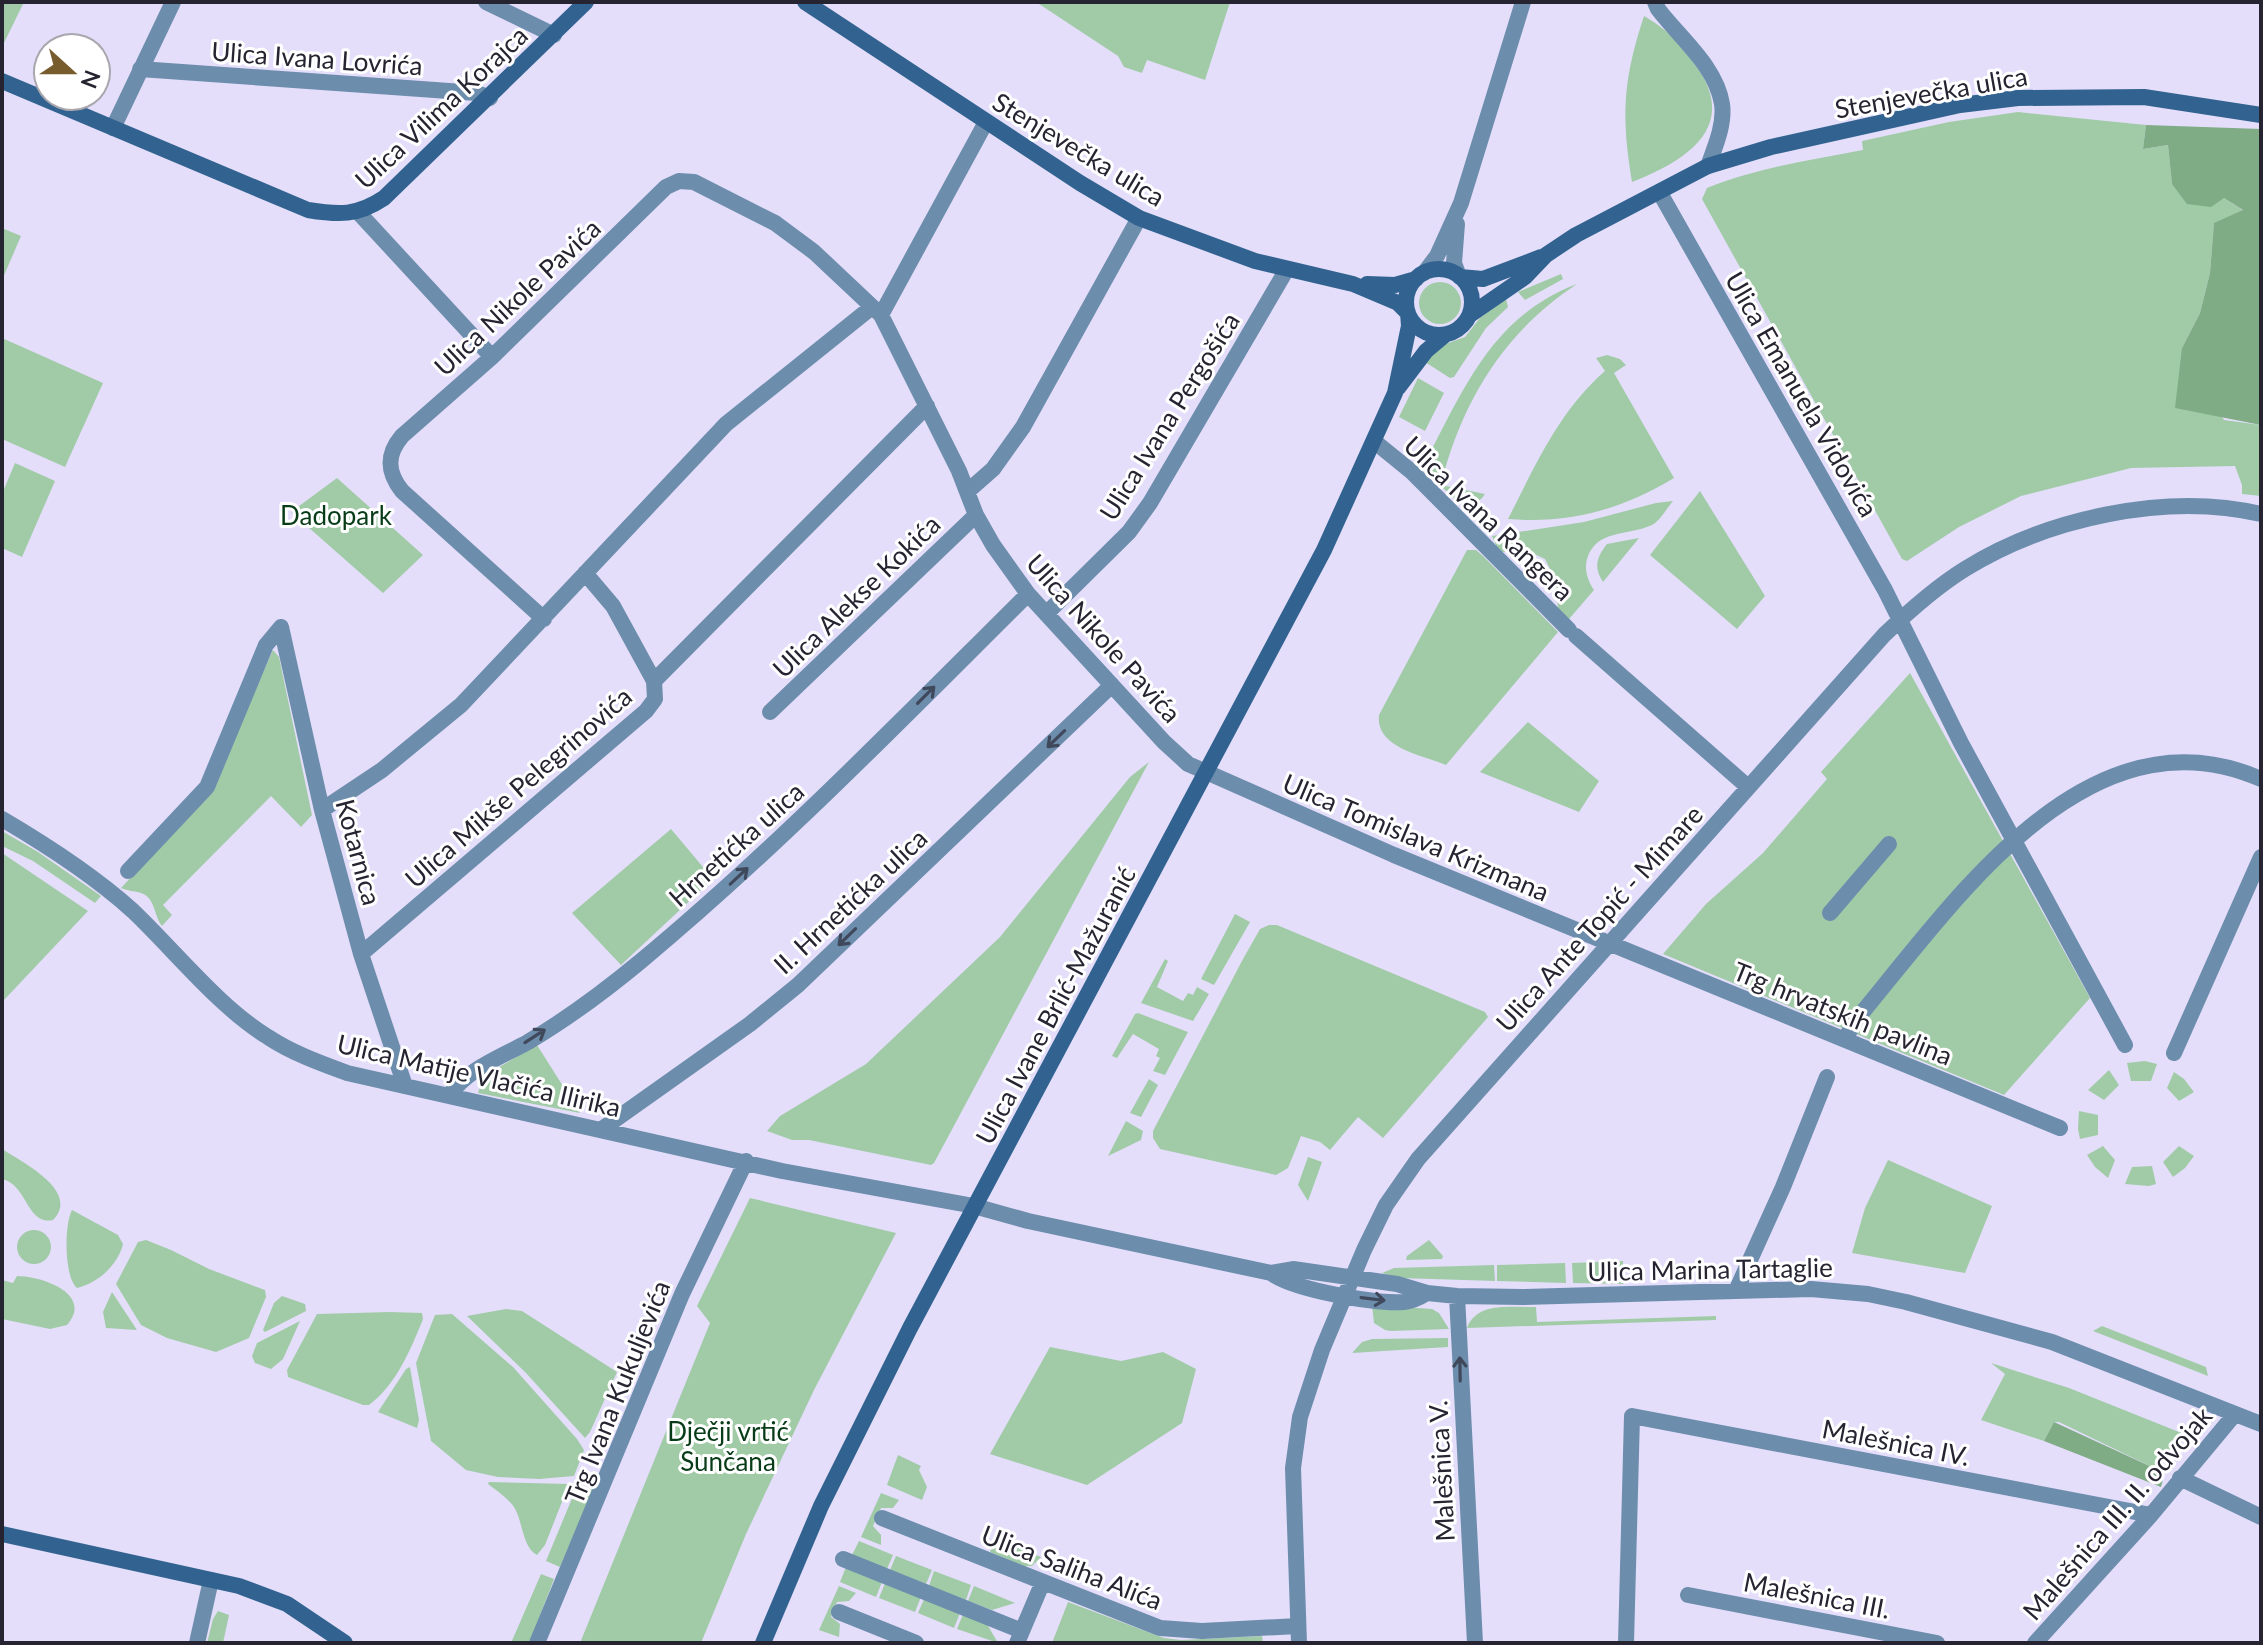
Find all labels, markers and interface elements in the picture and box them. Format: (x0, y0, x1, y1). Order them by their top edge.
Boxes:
street label: Ulica Vilima Korajca (348, 19, 534, 195)
north arrow (32, 32, 112, 112)
street label: Ulica Ivana Lovrića (210, 35, 424, 81)
street label: Stenjevečka ulica (1832, 59, 2030, 125)
text: N (75, 67, 107, 92)
street label: Stenjevečka ulica (987, 85, 1171, 213)
street label: Ulica Nikole Pavića (427, 212, 607, 382)
street label: Ulica Emanuela Vidovića (1719, 266, 1885, 522)
street label: Ulica Ivana Pergošića (1092, 306, 1246, 526)
street label: Ulica Ivana Rangera (1398, 429, 1580, 607)
park label: Dadopark (280, 499, 393, 531)
street label: Ulica Alekse Kokića (766, 508, 946, 684)
street label: Ulica Nikole Pavića (1020, 547, 1188, 729)
street label: Ulica Mikše Pelegrinovića (398, 680, 638, 894)
one-way arrow (916, 686, 935, 705)
one-way arrow (1046, 729, 1066, 748)
street label: Ulica Tomislava Krizmana (1278, 766, 1554, 908)
street label: Hrnetićka ulica (662, 775, 810, 913)
street label: Kotarnica (329, 795, 389, 909)
street label: Ulica Ante Topić - Mimare (1489, 798, 1709, 1038)
street label: II. Hrnetićka ulica (767, 822, 933, 980)
street label: Ulica Ivane Brlić-Mažuranić (968, 861, 1142, 1149)
one-way arrow (729, 866, 749, 885)
one-way arrow (838, 927, 857, 946)
street label: Trg hrvatskih pavlina (1729, 954, 1957, 1072)
street label: Ulica Matije Vlačića Ilirika (334, 1027, 624, 1123)
one-way arrow (523, 1028, 546, 1044)
street label: Ulica Marina Tartaglie (1587, 1251, 1833, 1287)
street label: Trg Ivana Kukuljevića (557, 1275, 677, 1509)
one-way arrow (1360, 1292, 1385, 1307)
one-way arrow (1452, 1356, 1468, 1383)
street label: Malešnica III. II. odvojak (2016, 1399, 2219, 1626)
street label: Malešnica V. (1421, 1400, 1461, 1542)
street label: Malešnica IV. (1819, 1412, 1973, 1472)
park label: Dječji vrtić Sunčana (667, 1415, 789, 1477)
street label: Ulica Saliha Alića (977, 1518, 1167, 1616)
street label: Malešnica III. (1741, 1565, 1893, 1625)

